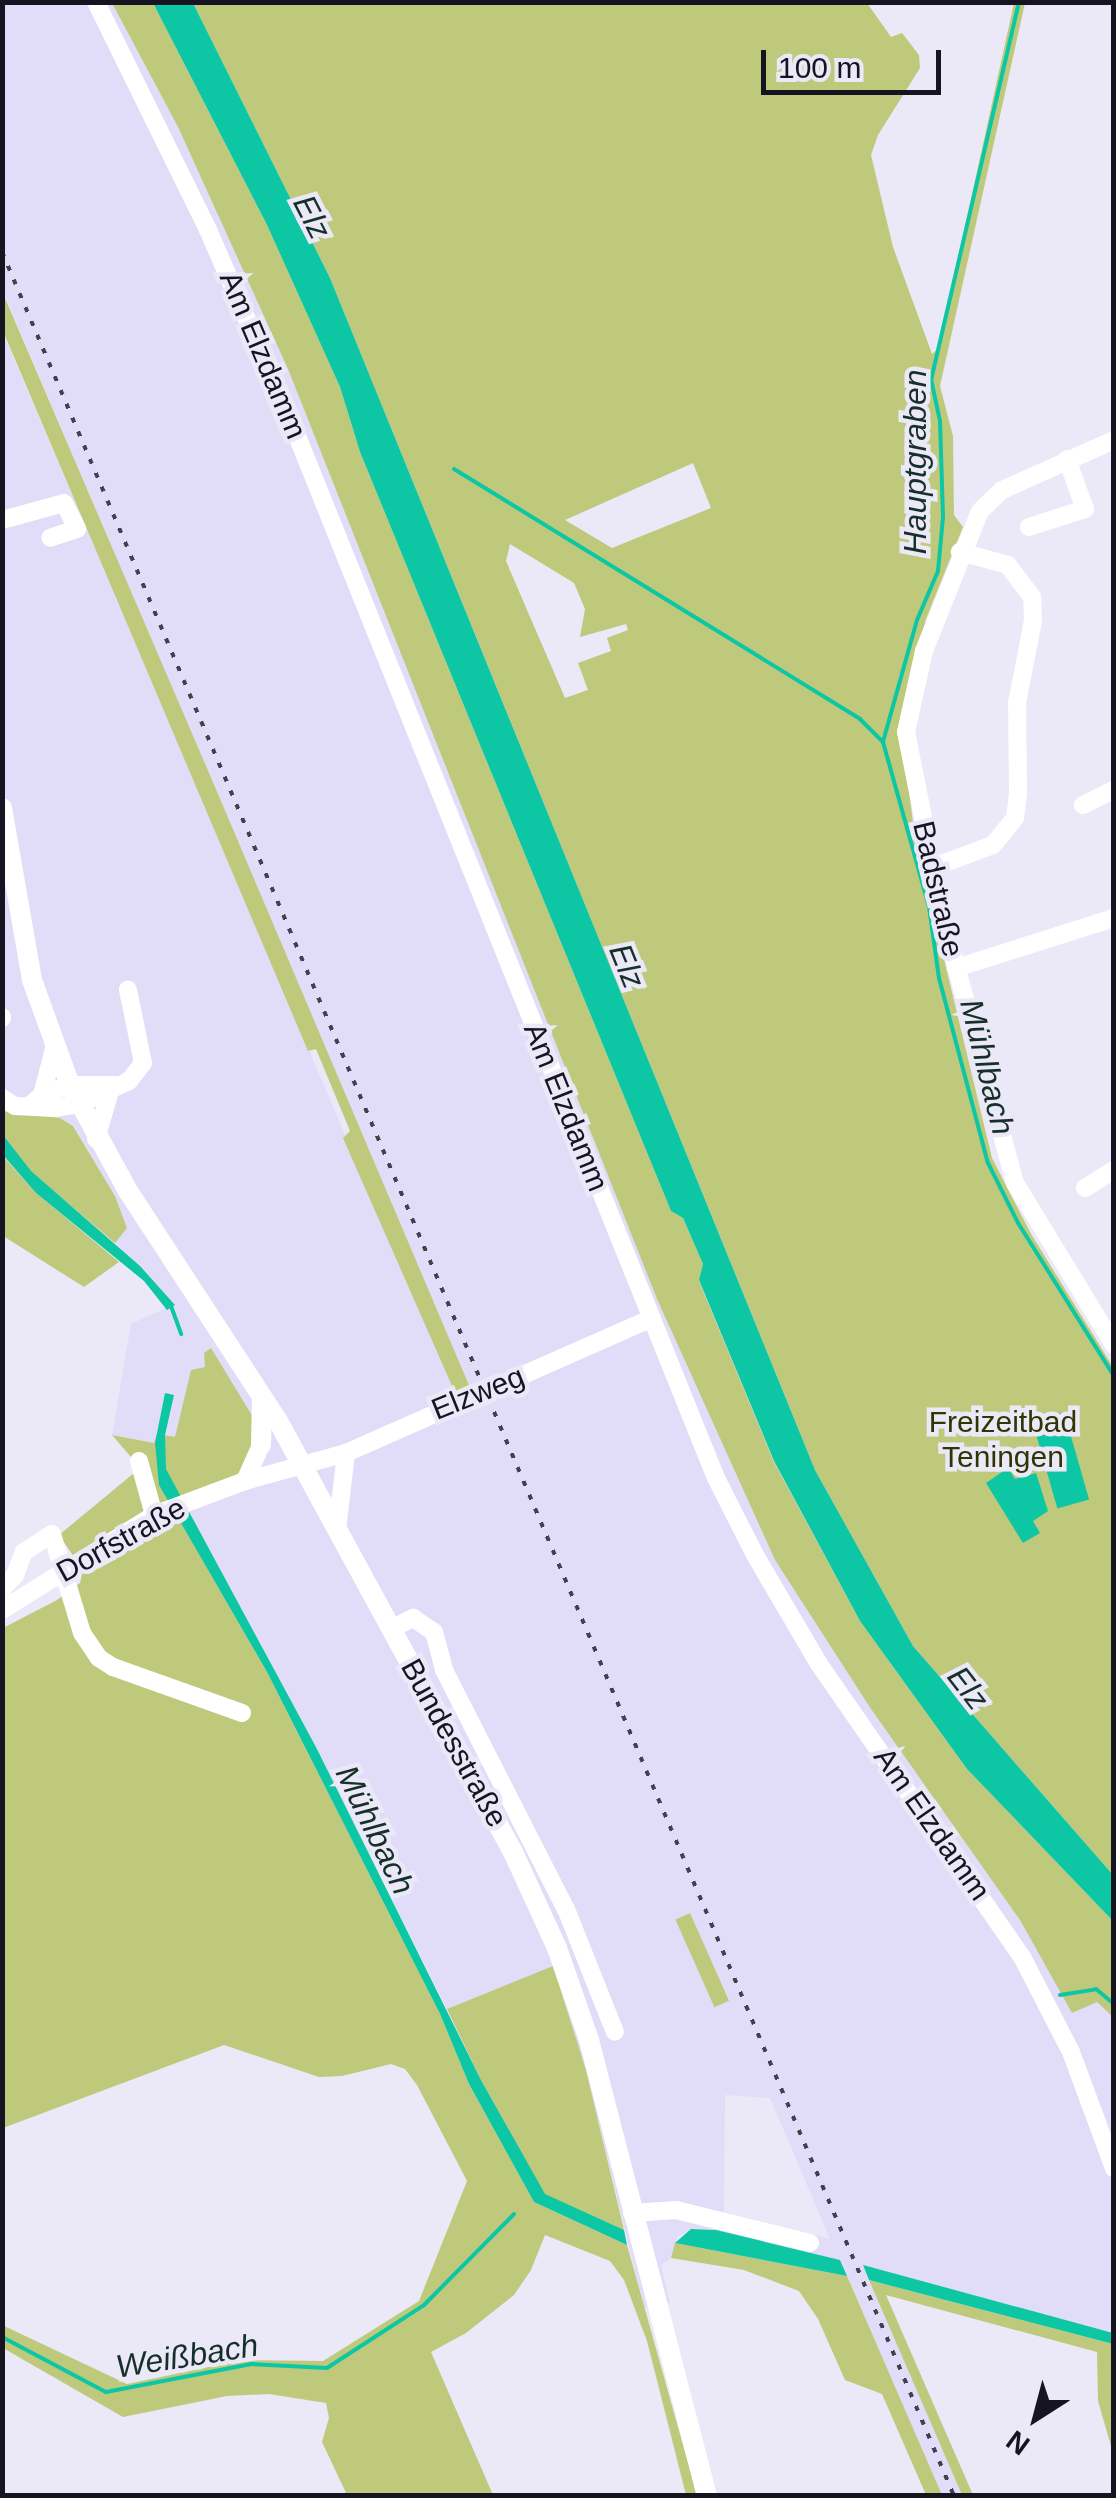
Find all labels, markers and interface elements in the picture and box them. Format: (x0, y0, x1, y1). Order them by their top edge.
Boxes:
scale bar (766, 30, 946, 92)
text: 100 m (778, 51, 861, 84)
water label: Elz (285, 188, 339, 246)
street label: Am Elzdamm (212, 266, 314, 444)
water label: Hauptgraben (896, 369, 934, 555)
street label: Badstraße (905, 818, 971, 960)
water label: Elz (601, 938, 653, 994)
water label: Mühlbach (952, 995, 1022, 1139)
street label: Am Elzdamm (516, 1018, 616, 1196)
street label: Elzweg (426, 1358, 530, 1428)
park label: Freizeitbad Teningen (929, 1404, 1077, 1474)
street label: Dorfstraße (50, 1490, 192, 1590)
street label: Bundesstraße (393, 1653, 515, 1833)
water label: Elz (939, 1659, 997, 1717)
street label: Am Elzdamm (866, 1741, 998, 1907)
water label: Mühlbach (327, 1759, 423, 1901)
water label: Weißbach (113, 2326, 261, 2386)
north arrow (986, 2368, 1086, 2468)
text: N (1001, 2424, 1035, 2461)

